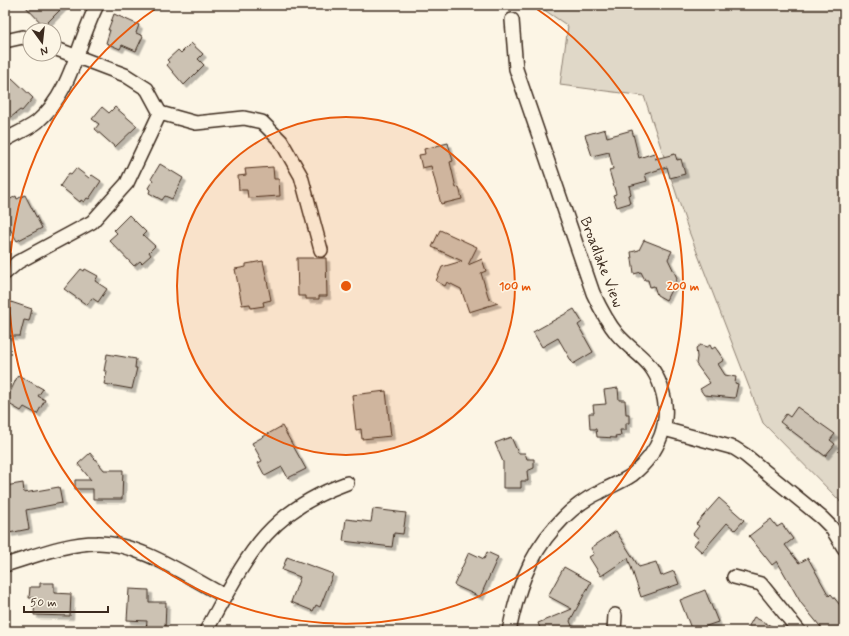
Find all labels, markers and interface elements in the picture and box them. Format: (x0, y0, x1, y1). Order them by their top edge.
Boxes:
north arrow (22, 22, 62, 62)
text: N (39, 43, 50, 58)
street label: Broadlake View (575, 214, 628, 311)
centre of rings (339, 279, 353, 293)
text: 100 m (499, 279, 532, 295)
text: 200 m (667, 279, 700, 295)
scale bar (24, 588, 108, 614)
text: 50 m (30, 595, 57, 611)

